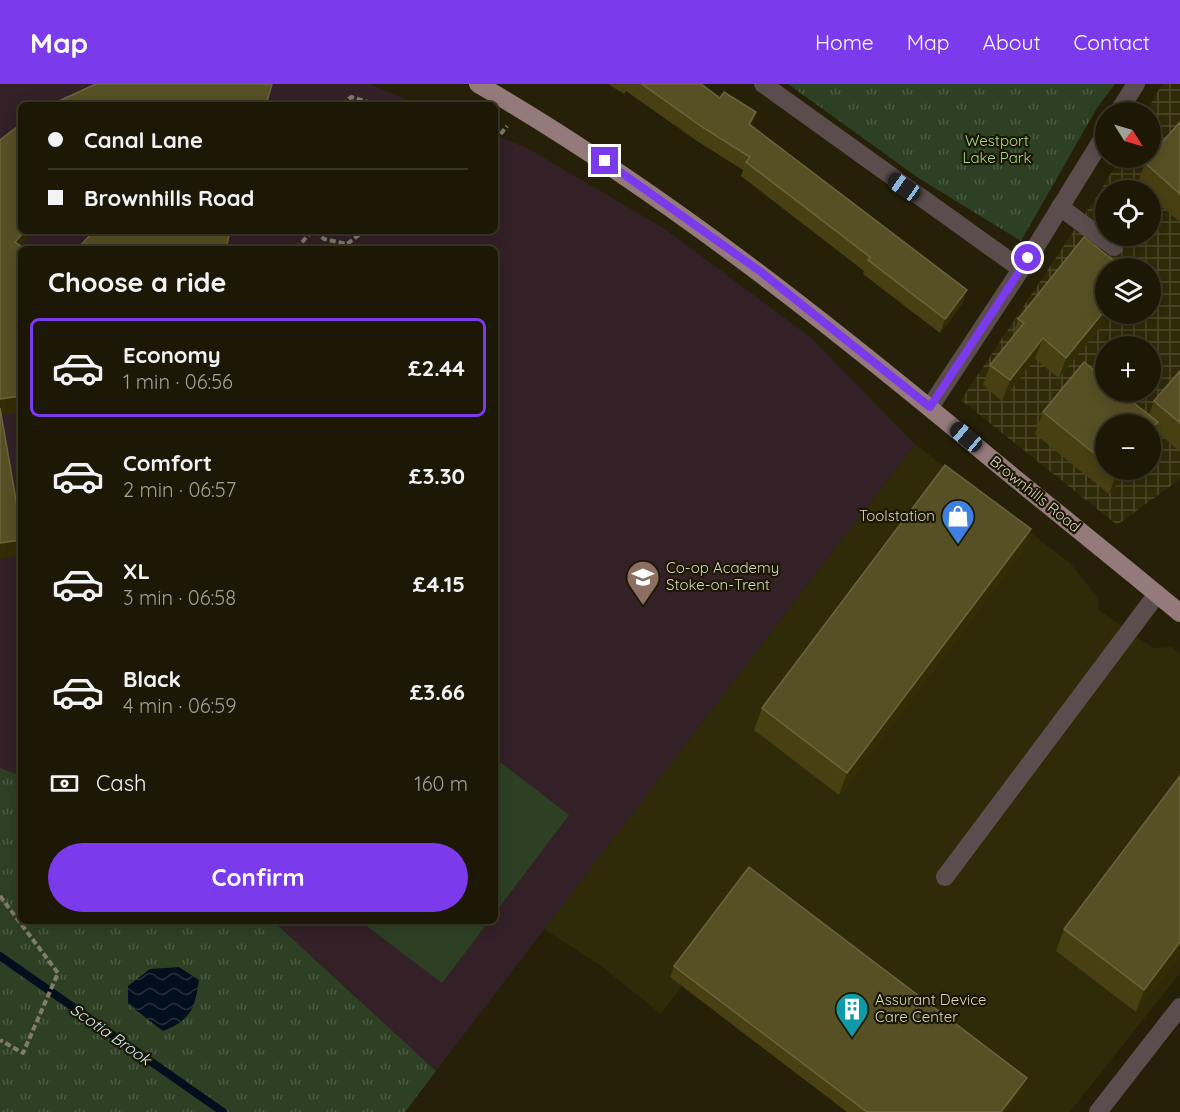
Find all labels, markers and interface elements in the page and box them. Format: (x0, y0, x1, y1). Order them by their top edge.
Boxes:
text: Map (30, 25, 88, 60)
text: Home (815, 29, 874, 55)
text: Map (907, 29, 950, 55)
text: About (983, 29, 1041, 55)
text: Contact (1074, 29, 1150, 55)
north arrow (1095, 102, 1161, 168)
map controls (1095, 102, 1161, 480)
text: Canal Lane (84, 126, 203, 154)
park label: Westport Lake Park (962, 131, 1032, 167)
route end (591, 147, 618, 174)
car (884, 169, 924, 205)
button: locate (1095, 180, 1161, 246)
text: Brownhills Road (84, 184, 254, 212)
route start (1014, 244, 1041, 271)
button: layers (1095, 258, 1161, 324)
text: Choose a ride (48, 265, 226, 299)
button: + (1095, 336, 1161, 402)
icon: car (51, 341, 105, 395)
text: Economy (123, 341, 221, 369)
text: £2.44 (408, 354, 465, 382)
text: 1 min · 06:56 (123, 369, 233, 394)
button: − (1095, 414, 1161, 480)
car (946, 419, 986, 455)
icon: car (51, 449, 105, 503)
text: Comfort (123, 449, 212, 477)
street label: Brownhills Road (986, 451, 1085, 536)
text: £3.30 (409, 462, 465, 490)
text: 2 min · 06:57 (123, 477, 236, 502)
shop icon: Toolstation (940, 498, 976, 545)
place label: Toolstation (859, 506, 935, 525)
icon: car (51, 557, 105, 611)
text: XL (123, 557, 150, 585)
place label: Co-op Academy Stoke-on-Trent (666, 558, 779, 594)
school or university icon: Co-op Academy Stoke-on-Trent (625, 559, 661, 606)
text: £4.15 (413, 570, 465, 598)
text: 3 min · 06:58 (123, 585, 236, 610)
icon: car (51, 665, 105, 719)
text: Black (123, 665, 181, 693)
text: £3.66 (410, 678, 465, 706)
text: 4 min · 06:59 (123, 693, 236, 718)
icon: cash (48, 767, 81, 800)
text: Cash (96, 769, 147, 797)
text: 160 m (414, 771, 468, 796)
button: Confirm (48, 843, 468, 912)
place label: Assurant Device Care Center (875, 990, 987, 1026)
building icon: Assurant Device Care Center (834, 991, 870, 1038)
water label: Scotia Brook (67, 999, 156, 1070)

